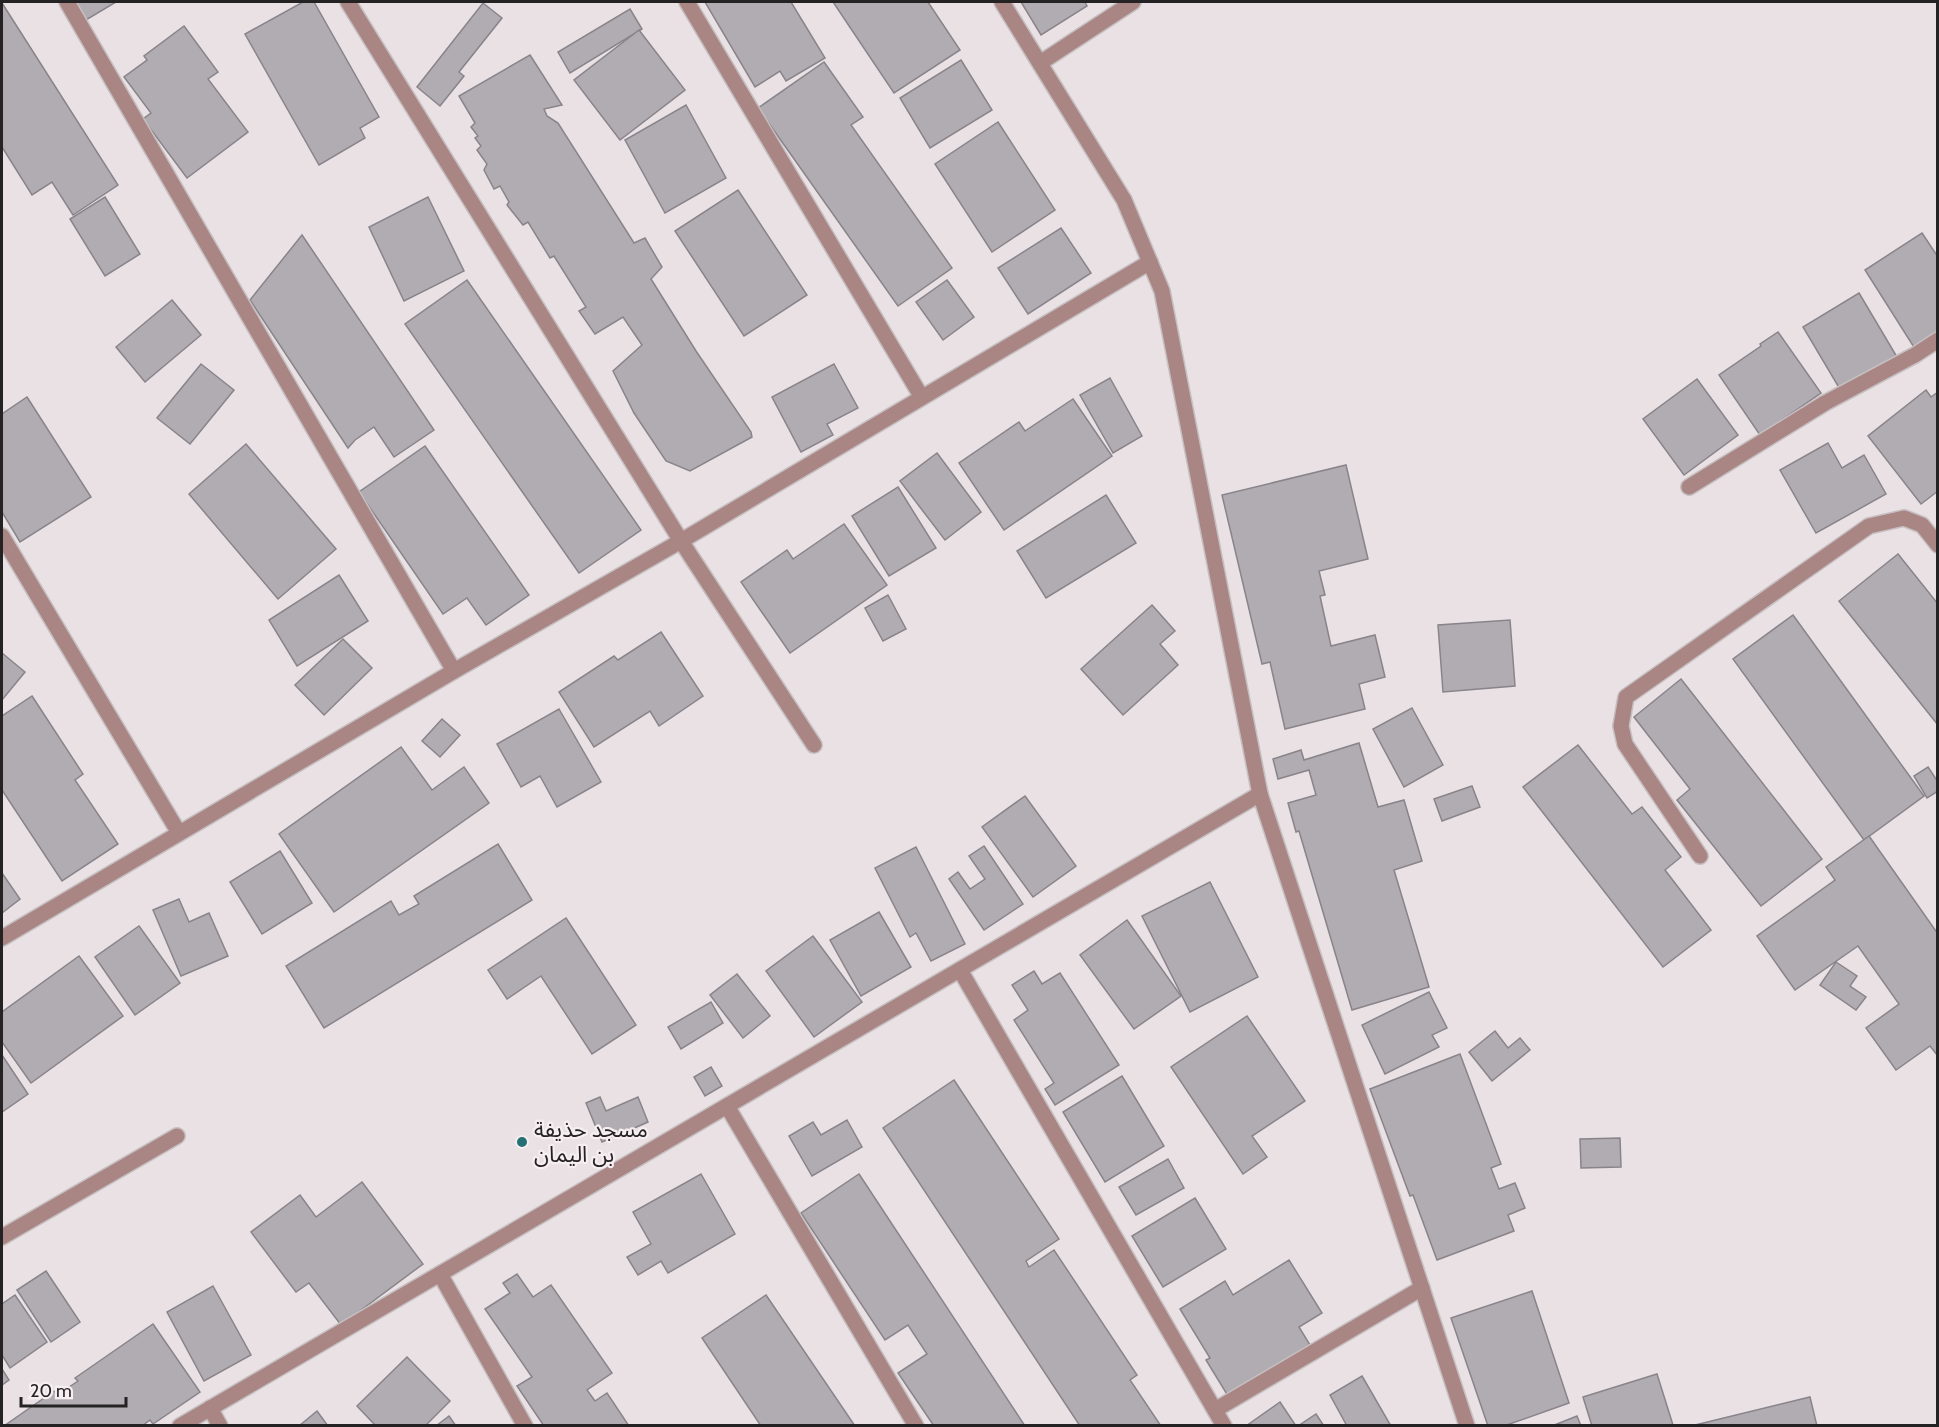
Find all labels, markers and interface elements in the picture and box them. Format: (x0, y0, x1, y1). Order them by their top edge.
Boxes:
place label: مسجد حذيفة بن اليمان (534, 1116, 648, 1168)
marker: مسجد حذيفة بن اليمان (515, 1135, 529, 1149)
scale bar (21, 1370, 126, 1408)
text: 20 m (30, 1380, 72, 1402)

